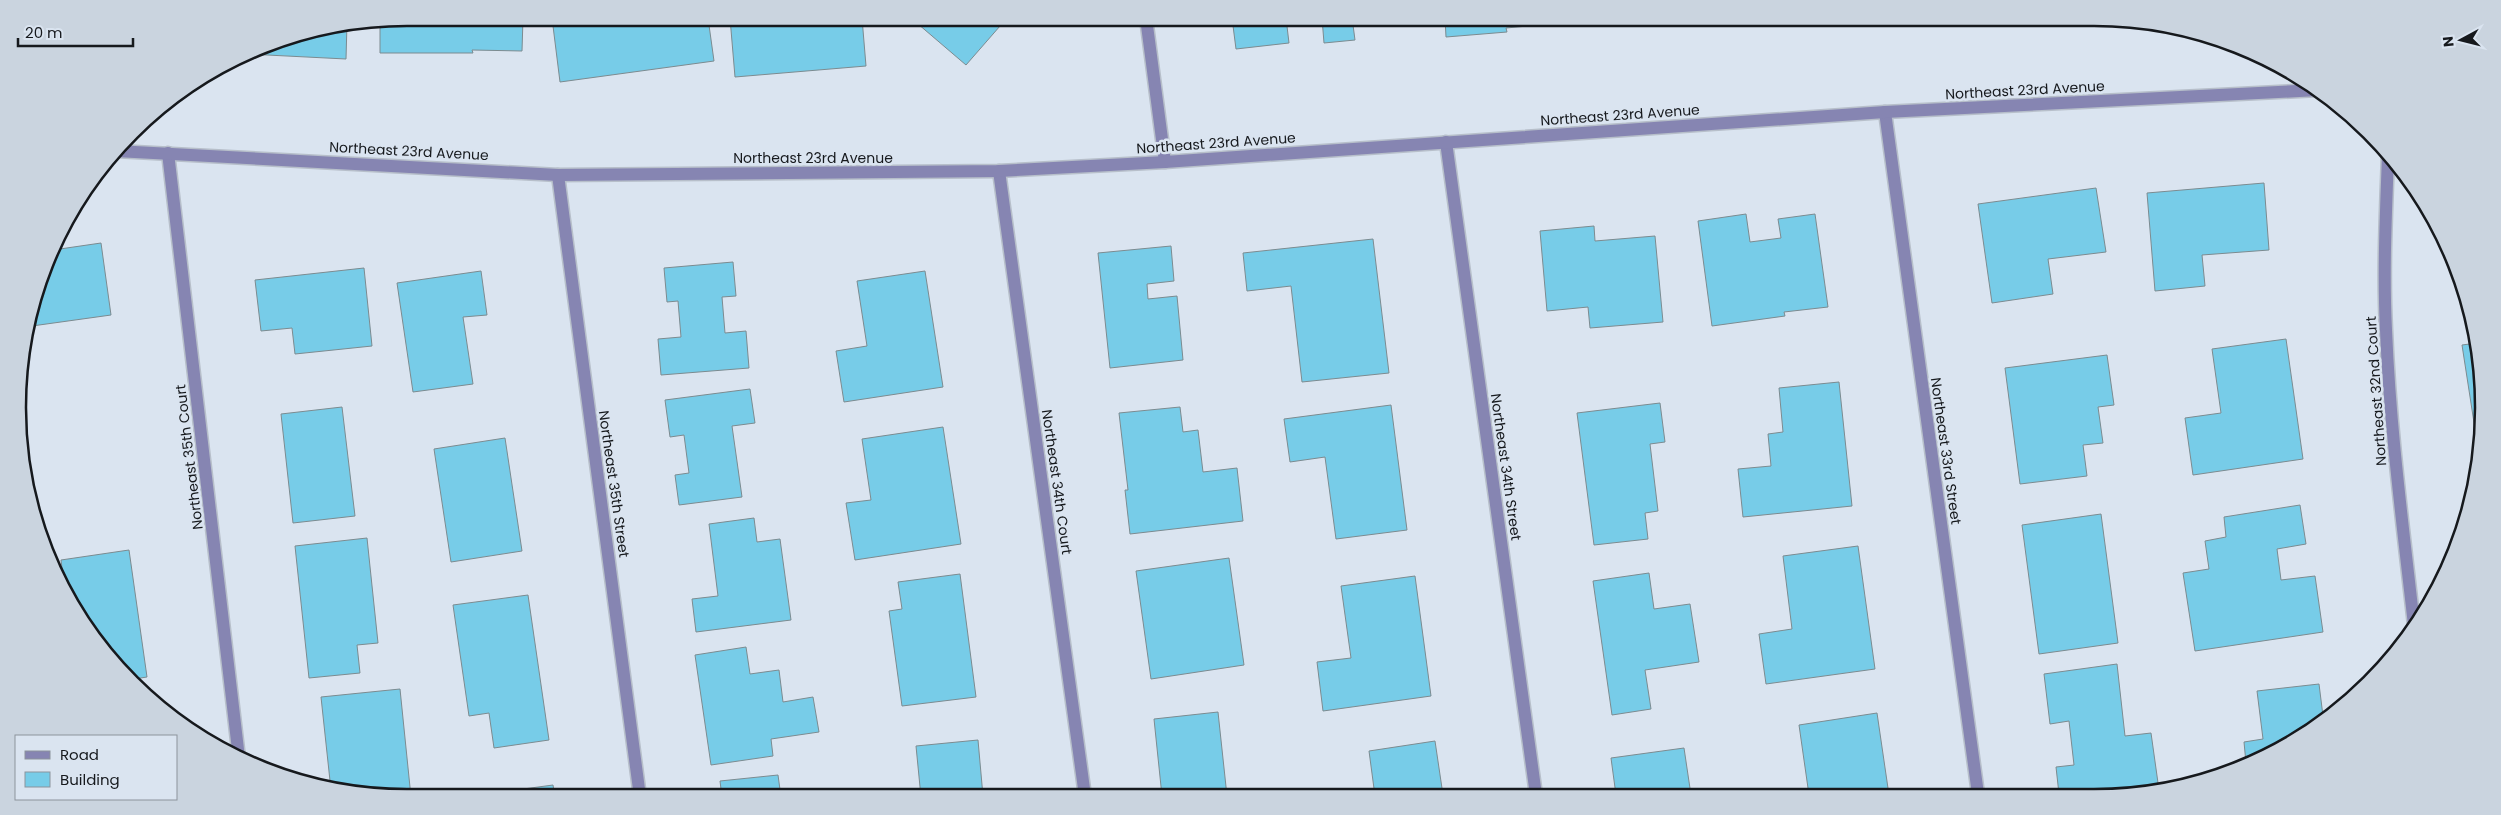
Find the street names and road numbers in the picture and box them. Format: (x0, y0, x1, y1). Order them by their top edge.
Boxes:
street label: Northeast 23rd Avenue (1945, 76, 2106, 104)
street label: Northeast 23rd Avenue (1540, 99, 1701, 131)
street label: Northeast 23rd Avenue (1136, 127, 1297, 159)
street label: Northeast 23rd Avenue (329, 137, 490, 165)
street label: Northeast 23rd Avenue (733, 148, 893, 168)
street label: Northeast 32nd Court (2361, 316, 2391, 466)
street label: Northeast 33rd Street (1926, 376, 1966, 526)
street label: Northeast 35th Court (170, 383, 208, 531)
street label: Northeast 34th Street (1486, 392, 1526, 542)
street label: Northeast 34th Court (1037, 408, 1077, 556)
street label: Northeast 35th Street (594, 409, 634, 559)

